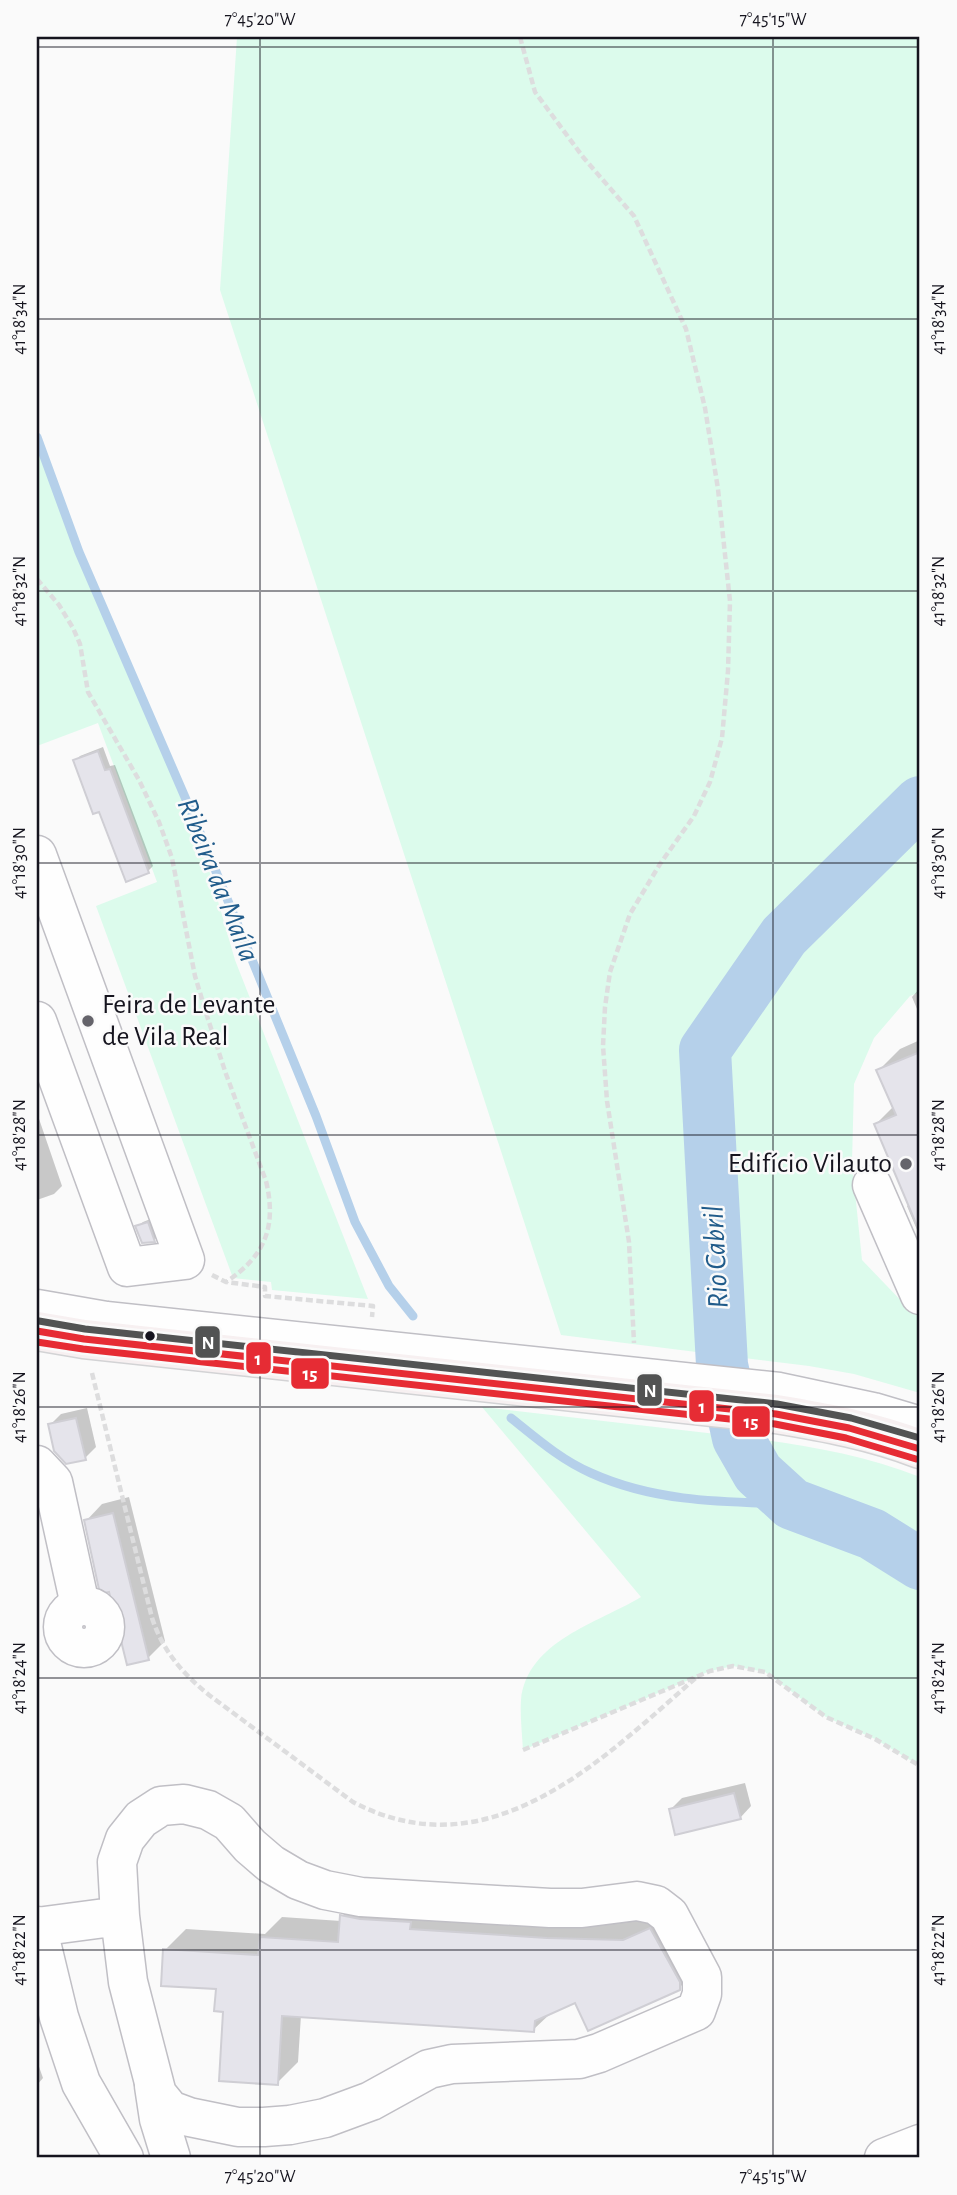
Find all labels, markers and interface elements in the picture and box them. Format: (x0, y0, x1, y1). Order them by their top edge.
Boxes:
text: 7°45'20"W (224, 11, 296, 29)
text: 7°45'15"W (739, 11, 807, 29)
text: 41°18'34"N (11, 283, 29, 355)
text: 41°18'34"N (930, 283, 948, 355)
text: 41°18'32"N (11, 556, 29, 626)
text: 41°18'32"N (930, 556, 948, 626)
water label: Ribeira da Maíla (172, 794, 264, 966)
text: 41°18'30"N (11, 827, 29, 899)
text: 41°18'30"N (930, 827, 948, 899)
place label: Feira de Levante de Vila Real (102, 991, 275, 1051)
marker: Feira de Levante de Vila Real (80, 1013, 96, 1029)
text: 41°18'28"N (11, 1099, 29, 1171)
text: 41°18'28"N (930, 1099, 948, 1171)
place label: Edifício Vilauto (728, 1150, 892, 1178)
marker: Edifício Vilauto (898, 1156, 914, 1172)
water label: Rio Cabril (698, 1204, 734, 1310)
line badge: N (194, 1325, 221, 1359)
unlabelled marker (143, 1329, 157, 1343)
text: N (201, 1334, 215, 1353)
line badge: 1 (245, 1341, 272, 1375)
text: 1 (255, 1350, 261, 1369)
line badge: 15 (290, 1357, 330, 1390)
text: 15 (302, 1365, 318, 1384)
text: 41°18'26"N (11, 1371, 29, 1443)
text: 41°18'26"N (930, 1371, 948, 1443)
line badge: N (636, 1373, 663, 1407)
text: N (643, 1382, 657, 1401)
line badge: 1 (688, 1389, 715, 1423)
text: 1 (699, 1398, 705, 1417)
line badge: 15 (731, 1405, 771, 1438)
text: 15 (743, 1413, 759, 1432)
text: 41°18'24"N (11, 1642, 29, 1714)
text: 41°18'24"N (930, 1642, 948, 1714)
text: 41°18'22"N (11, 1914, 29, 1986)
text: 41°18'22"N (930, 1914, 948, 1986)
text: 7°45'20"W (224, 2168, 296, 2186)
text: 7°45'15"W (739, 2168, 807, 2186)

